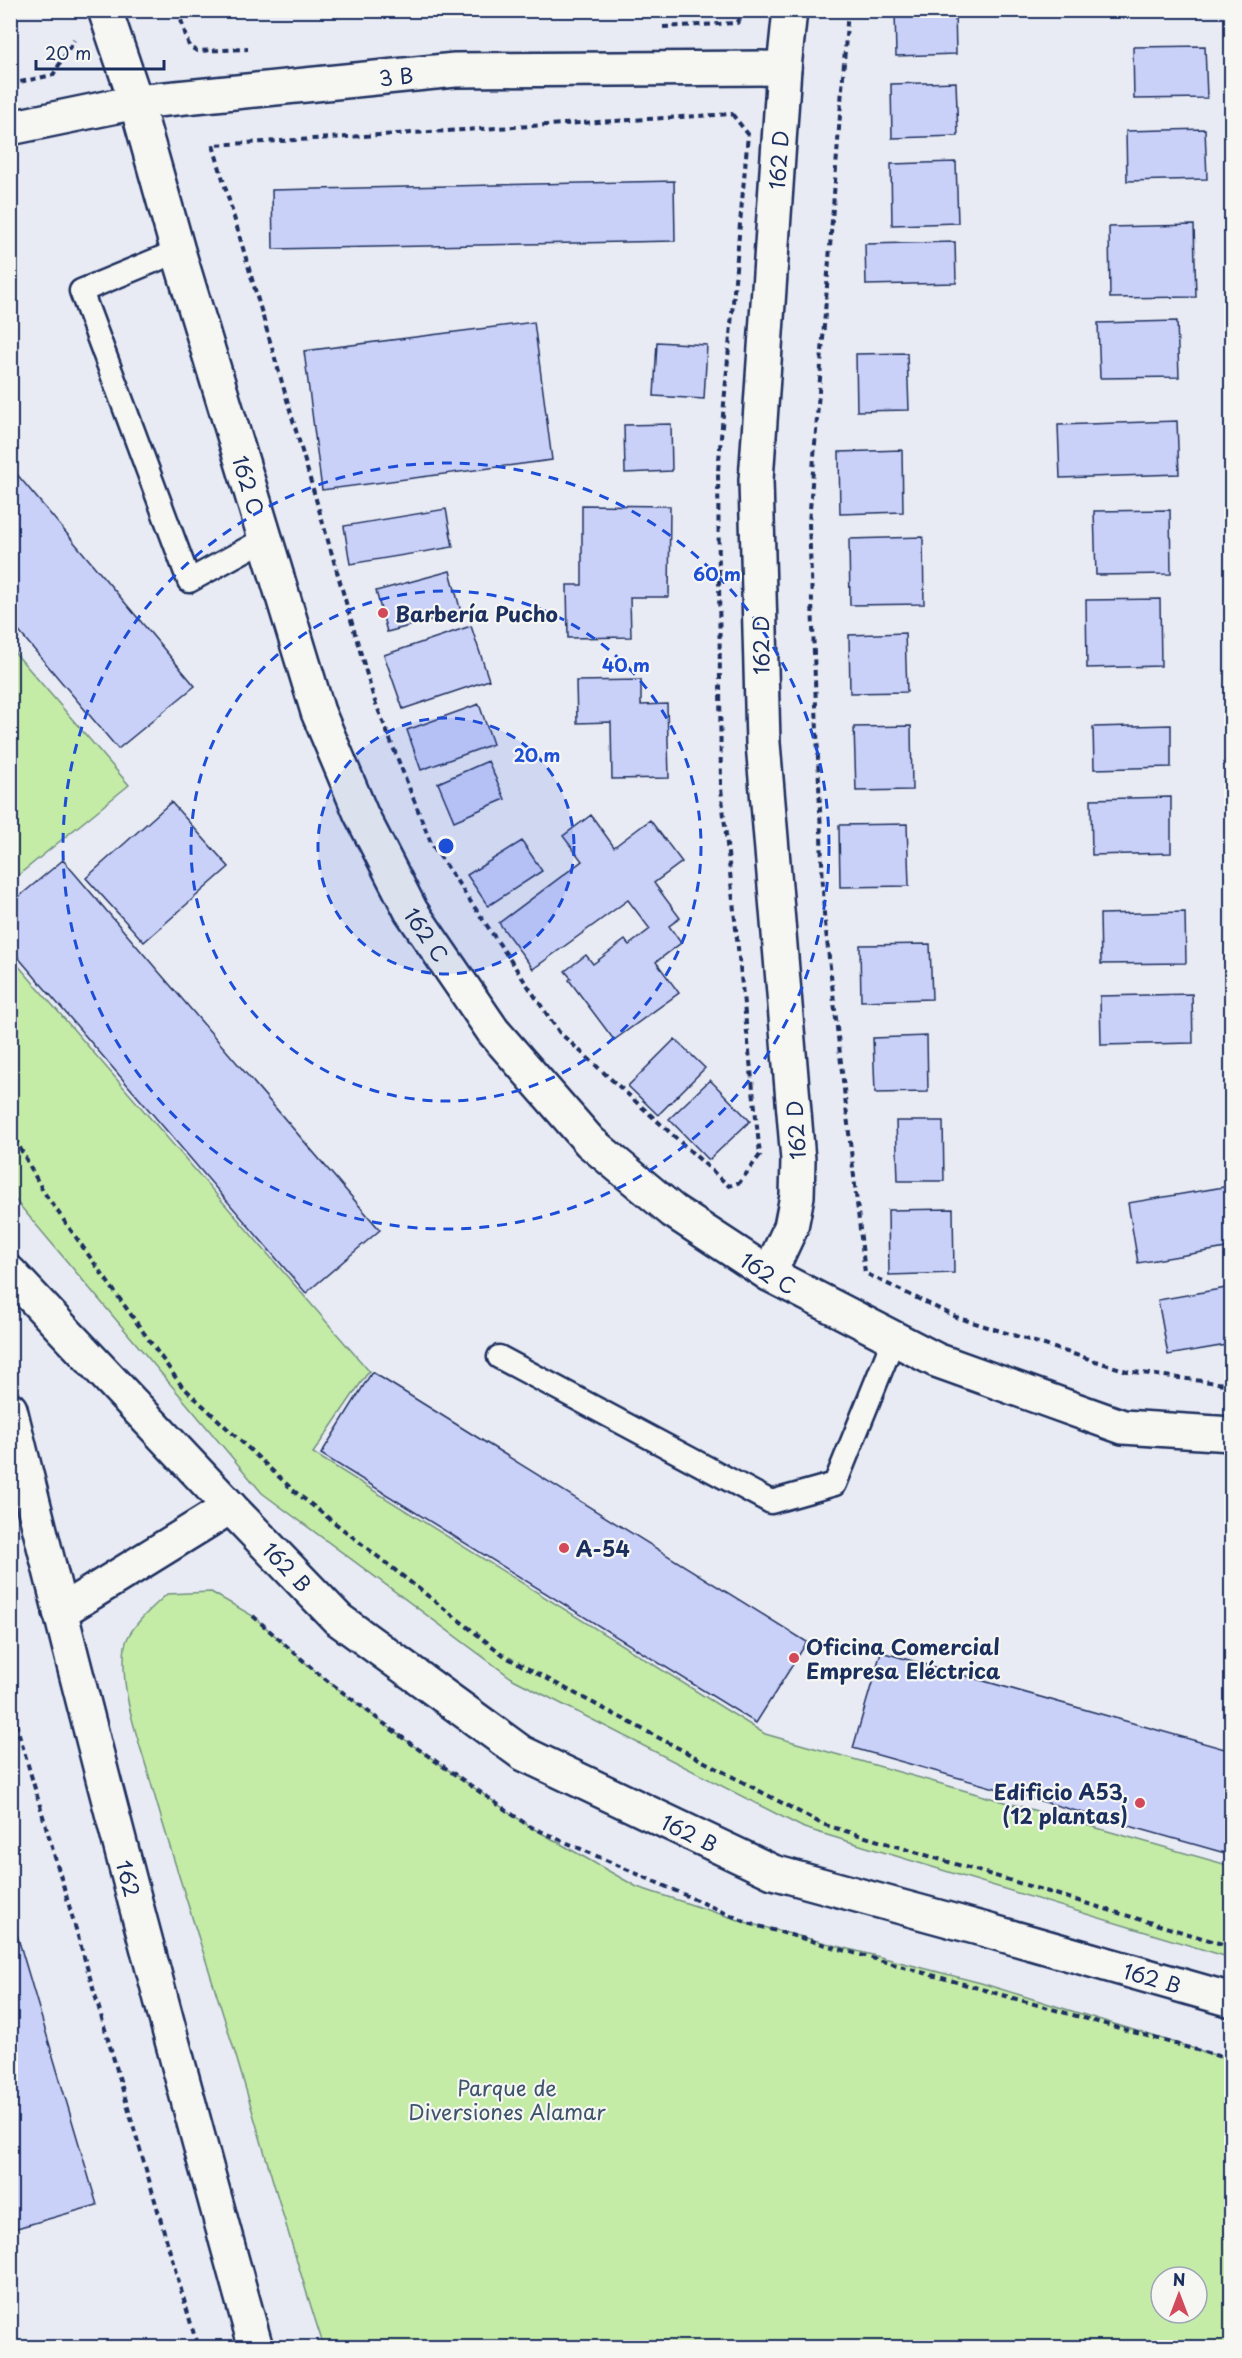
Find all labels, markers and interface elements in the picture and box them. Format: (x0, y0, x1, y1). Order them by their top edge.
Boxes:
scale bar (36, 33, 164, 71)
text: 20 m (45, 39, 91, 66)
street label: 3 B (377, 58, 415, 94)
street label: 162 D (760, 129, 796, 190)
street label: 162 C (225, 451, 273, 518)
text: 60 m (693, 560, 741, 587)
place label: Barbería Pucho (395, 597, 558, 629)
marker: Barbería Pucho (376, 606, 390, 620)
street label: 162 D (743, 615, 777, 675)
text: 40 m (602, 651, 650, 678)
text: 20 m (514, 741, 560, 768)
centre of rings (436, 836, 456, 856)
street label: 162 C (397, 901, 457, 968)
street label: 162 D (777, 1099, 813, 1161)
street label: 162 C (735, 1244, 802, 1301)
place label: A-54 (576, 1532, 630, 1564)
street label: 162 B (256, 1534, 319, 1599)
marker: A-54 (557, 1541, 571, 1555)
place label: Oficina Comercial Empresa Eléctrica (806, 1630, 1001, 1686)
marker: Oficina Comercial Empresa Eléctrica (787, 1651, 801, 1665)
place label: Edificio A53, (12 plantas) (994, 1775, 1128, 1831)
marker: Edificio A53, (12 plantas) (1133, 1796, 1147, 1810)
street label: 162 B (656, 1805, 723, 1860)
street label: 162 (109, 1856, 149, 1900)
street label: 162 B (1120, 1954, 1185, 2001)
park label: Parque de Diversiones Alamar (408, 2071, 606, 2127)
north arrow (1149, 2265, 1209, 2325)
text: N (1173, 2267, 1185, 2291)

